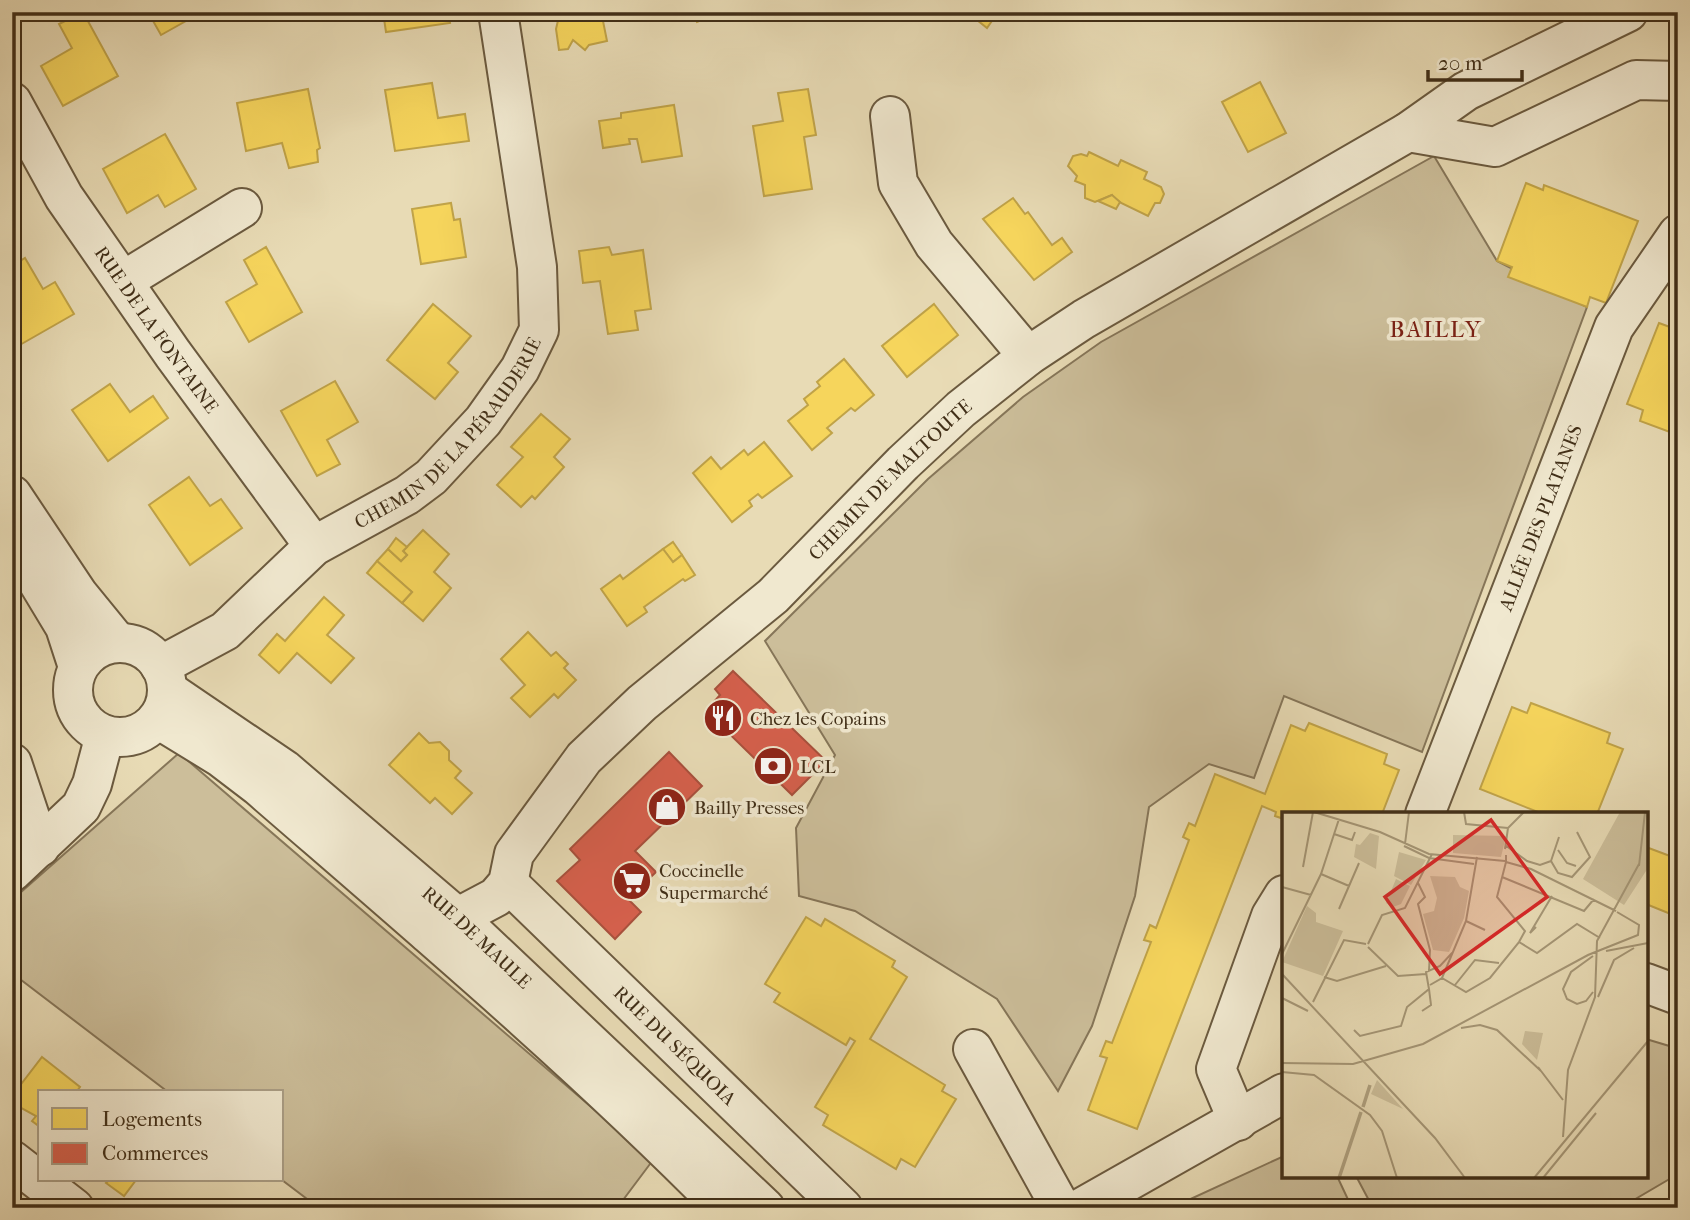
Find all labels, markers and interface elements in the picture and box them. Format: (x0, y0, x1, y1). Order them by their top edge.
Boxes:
scale bar (1428, 38, 1522, 82)
text: 20 m (1438, 51, 1483, 75)
street label: RUE DE LA FONTAINE (90, 242, 223, 418)
district label: BAILLY (1389, 316, 1483, 343)
street label: CHEMIN DE LA PÉRAUDERIE (351, 333, 546, 534)
street label: CHEMIN DE MALTOUTE (804, 395, 976, 565)
street label: ALLÉE DES PLATANES (1495, 422, 1587, 615)
restaurant icon: Chez les Copains (702, 697, 744, 739)
place label: Chez les Copains (750, 708, 886, 730)
bank icon: LCL (752, 745, 794, 787)
place label: LCL (800, 756, 836, 778)
shop icon: Bailly Presses (646, 786, 688, 828)
place label: Bailly Presses (694, 797, 804, 819)
inset map (1282, 812, 1648, 1178)
supermarket icon: Coccinelle Supermarché (611, 860, 653, 902)
place label: Coccinelle Supermarché (659, 860, 768, 904)
street label: RUE DE MAULE (417, 882, 536, 994)
street label: RUE DU SÉQUOIA (609, 982, 741, 1111)
legend (38, 1090, 284, 1182)
text: Logements (102, 1107, 202, 1131)
text: Commerces (102, 1141, 208, 1165)

